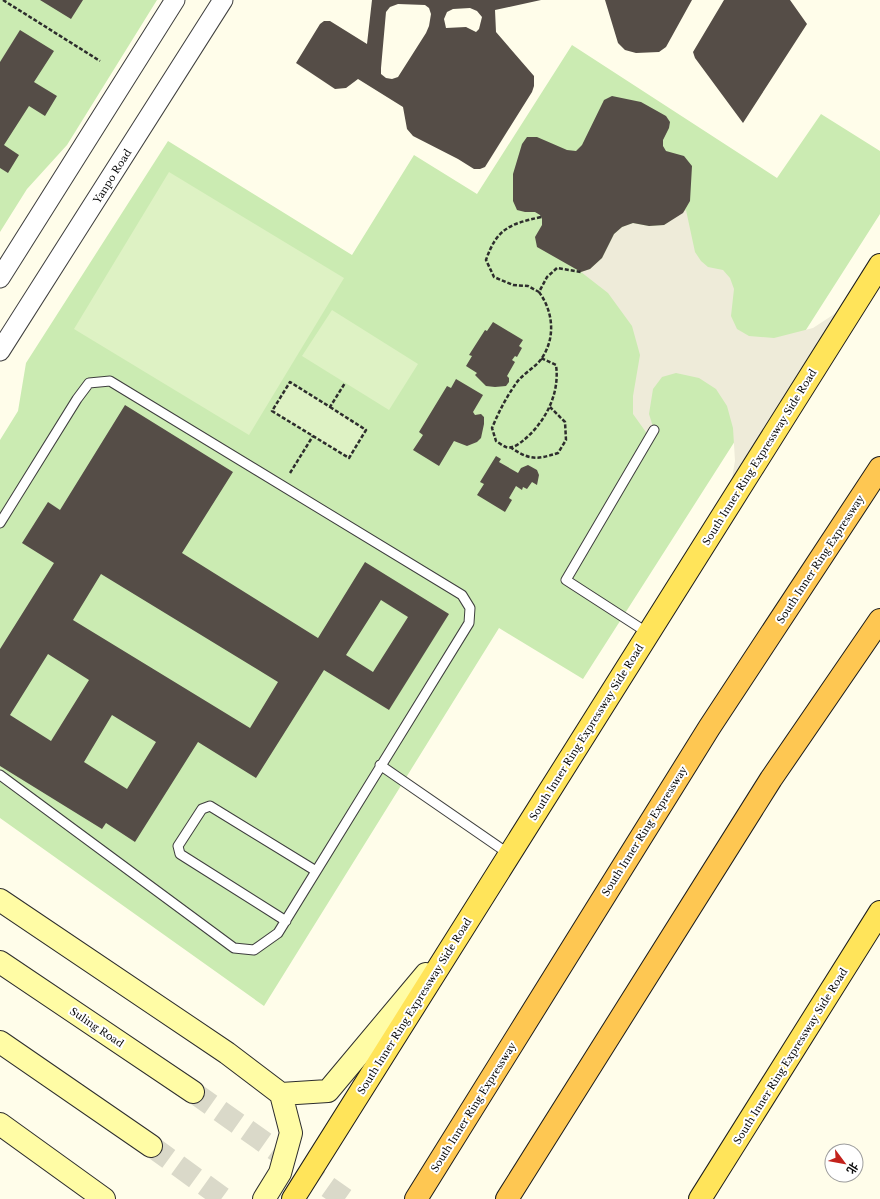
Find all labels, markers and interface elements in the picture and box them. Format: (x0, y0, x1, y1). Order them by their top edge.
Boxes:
street label: Yanpo Road (90, 146, 134, 207)
street label: South Inner Ring Expressway Side Road (700, 367, 819, 548)
street label: South Inner Ring Expressway (774, 492, 867, 626)
street label: South Inner Ring Expressway Side Road (527, 642, 646, 823)
street label: South Inner Ring Expressway (599, 763, 690, 899)
street label: South Inner Ring Expressway Side Road (355, 916, 474, 1097)
street label: South Inner Ring Expressway Side Road (731, 966, 850, 1147)
street label: Suling Road (67, 1005, 126, 1050)
street label: South Inner Ring Expressway (428, 1039, 519, 1175)
north arrow (824, 1143, 864, 1183)
text: 北 (844, 1160, 861, 1177)

